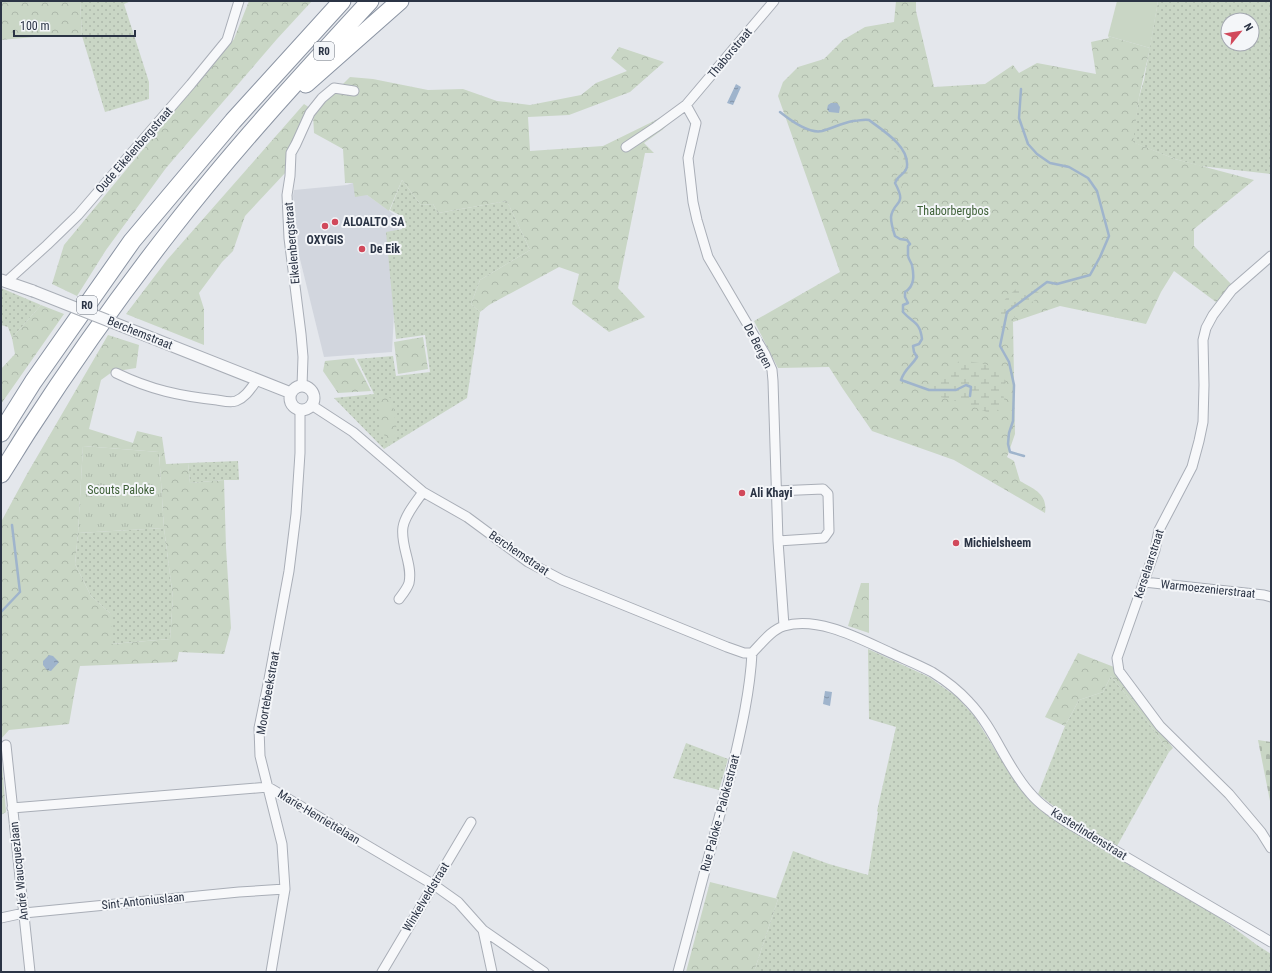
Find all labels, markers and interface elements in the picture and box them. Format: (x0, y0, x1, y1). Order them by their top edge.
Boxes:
scale bar (14, 12, 135, 38)
north arrow (1220, 12, 1260, 52)
text: 100 m (20, 19, 50, 33)
text: N (1241, 21, 1256, 34)
street label: Thaborstraat (705, 25, 755, 81)
road number: R0 (314, 42, 334, 60)
street label: Oude Eikelenbergstraat (93, 104, 176, 196)
street label: Eikelenbergstraat (281, 201, 303, 285)
park label: Thaborbergbos (917, 204, 989, 218)
place label: ALOALTO SA (343, 215, 405, 229)
marker: ALOALTO SA (330, 217, 340, 227)
marker: OXYGIS (320, 221, 330, 231)
place label: OXYGIS (307, 233, 344, 247)
place label: De Eik (370, 242, 400, 256)
marker: De Eik (357, 244, 367, 254)
road number: R0 (77, 296, 97, 314)
street label: Berchemstraat (105, 314, 175, 353)
street label: De Bergen (741, 321, 775, 371)
park label: Scouts Paloke (87, 483, 155, 497)
place label: Ali Khayi (750, 486, 792, 500)
marker: Ali Khayi (737, 488, 747, 498)
street label: Kerselaarstraat (1131, 527, 1167, 600)
street label: Berchemstraat (486, 528, 552, 578)
place label: Michielsheem (964, 536, 1031, 550)
marker: Michielsheem (951, 538, 961, 548)
street label: Warmoezenierstraat (1160, 577, 1256, 601)
street label: Moortebeekstraat (254, 650, 282, 736)
street label: Rue Paloke - Palokestraat (698, 753, 742, 873)
street label: Marie-Henriettelaan (275, 787, 363, 847)
street label: Kasterlindenstraat (1048, 805, 1130, 863)
street label: André Waucquezlaan (7, 821, 31, 921)
street label: Winkelveldstraat (400, 859, 452, 934)
street label: Sint-Antoniuslaan (101, 890, 185, 912)

